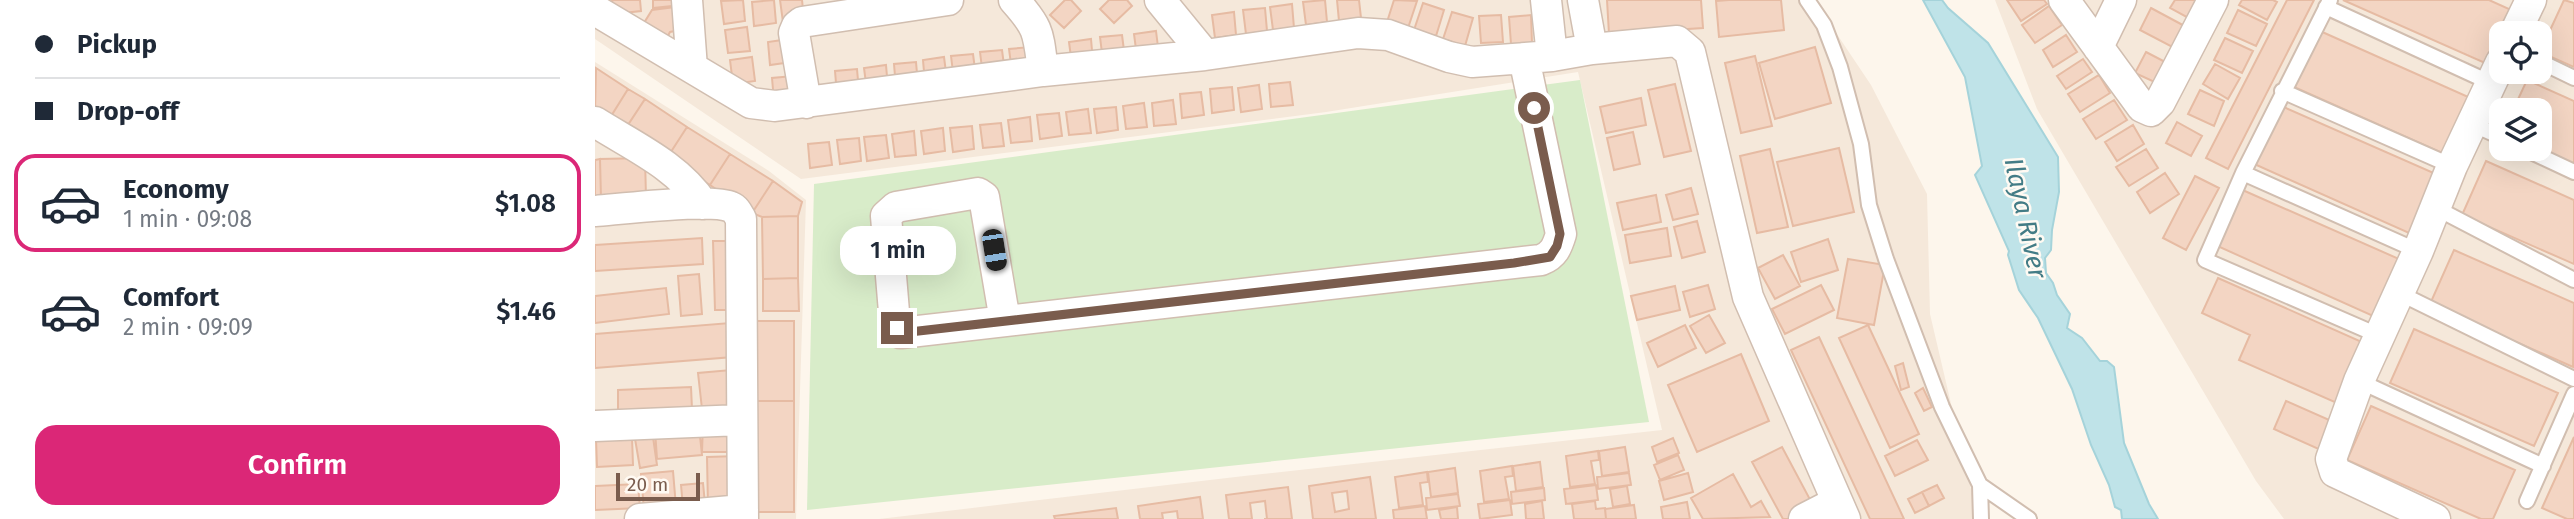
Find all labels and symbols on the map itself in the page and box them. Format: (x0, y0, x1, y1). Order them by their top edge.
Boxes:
route start (1518, 92, 1550, 124)
water label: Ilaya River (1998, 155, 2054, 282)
callout: 1 min (839, 226, 955, 276)
car (981, 228, 1008, 272)
route end (881, 312, 913, 344)
scale bar (616, 470, 700, 502)

